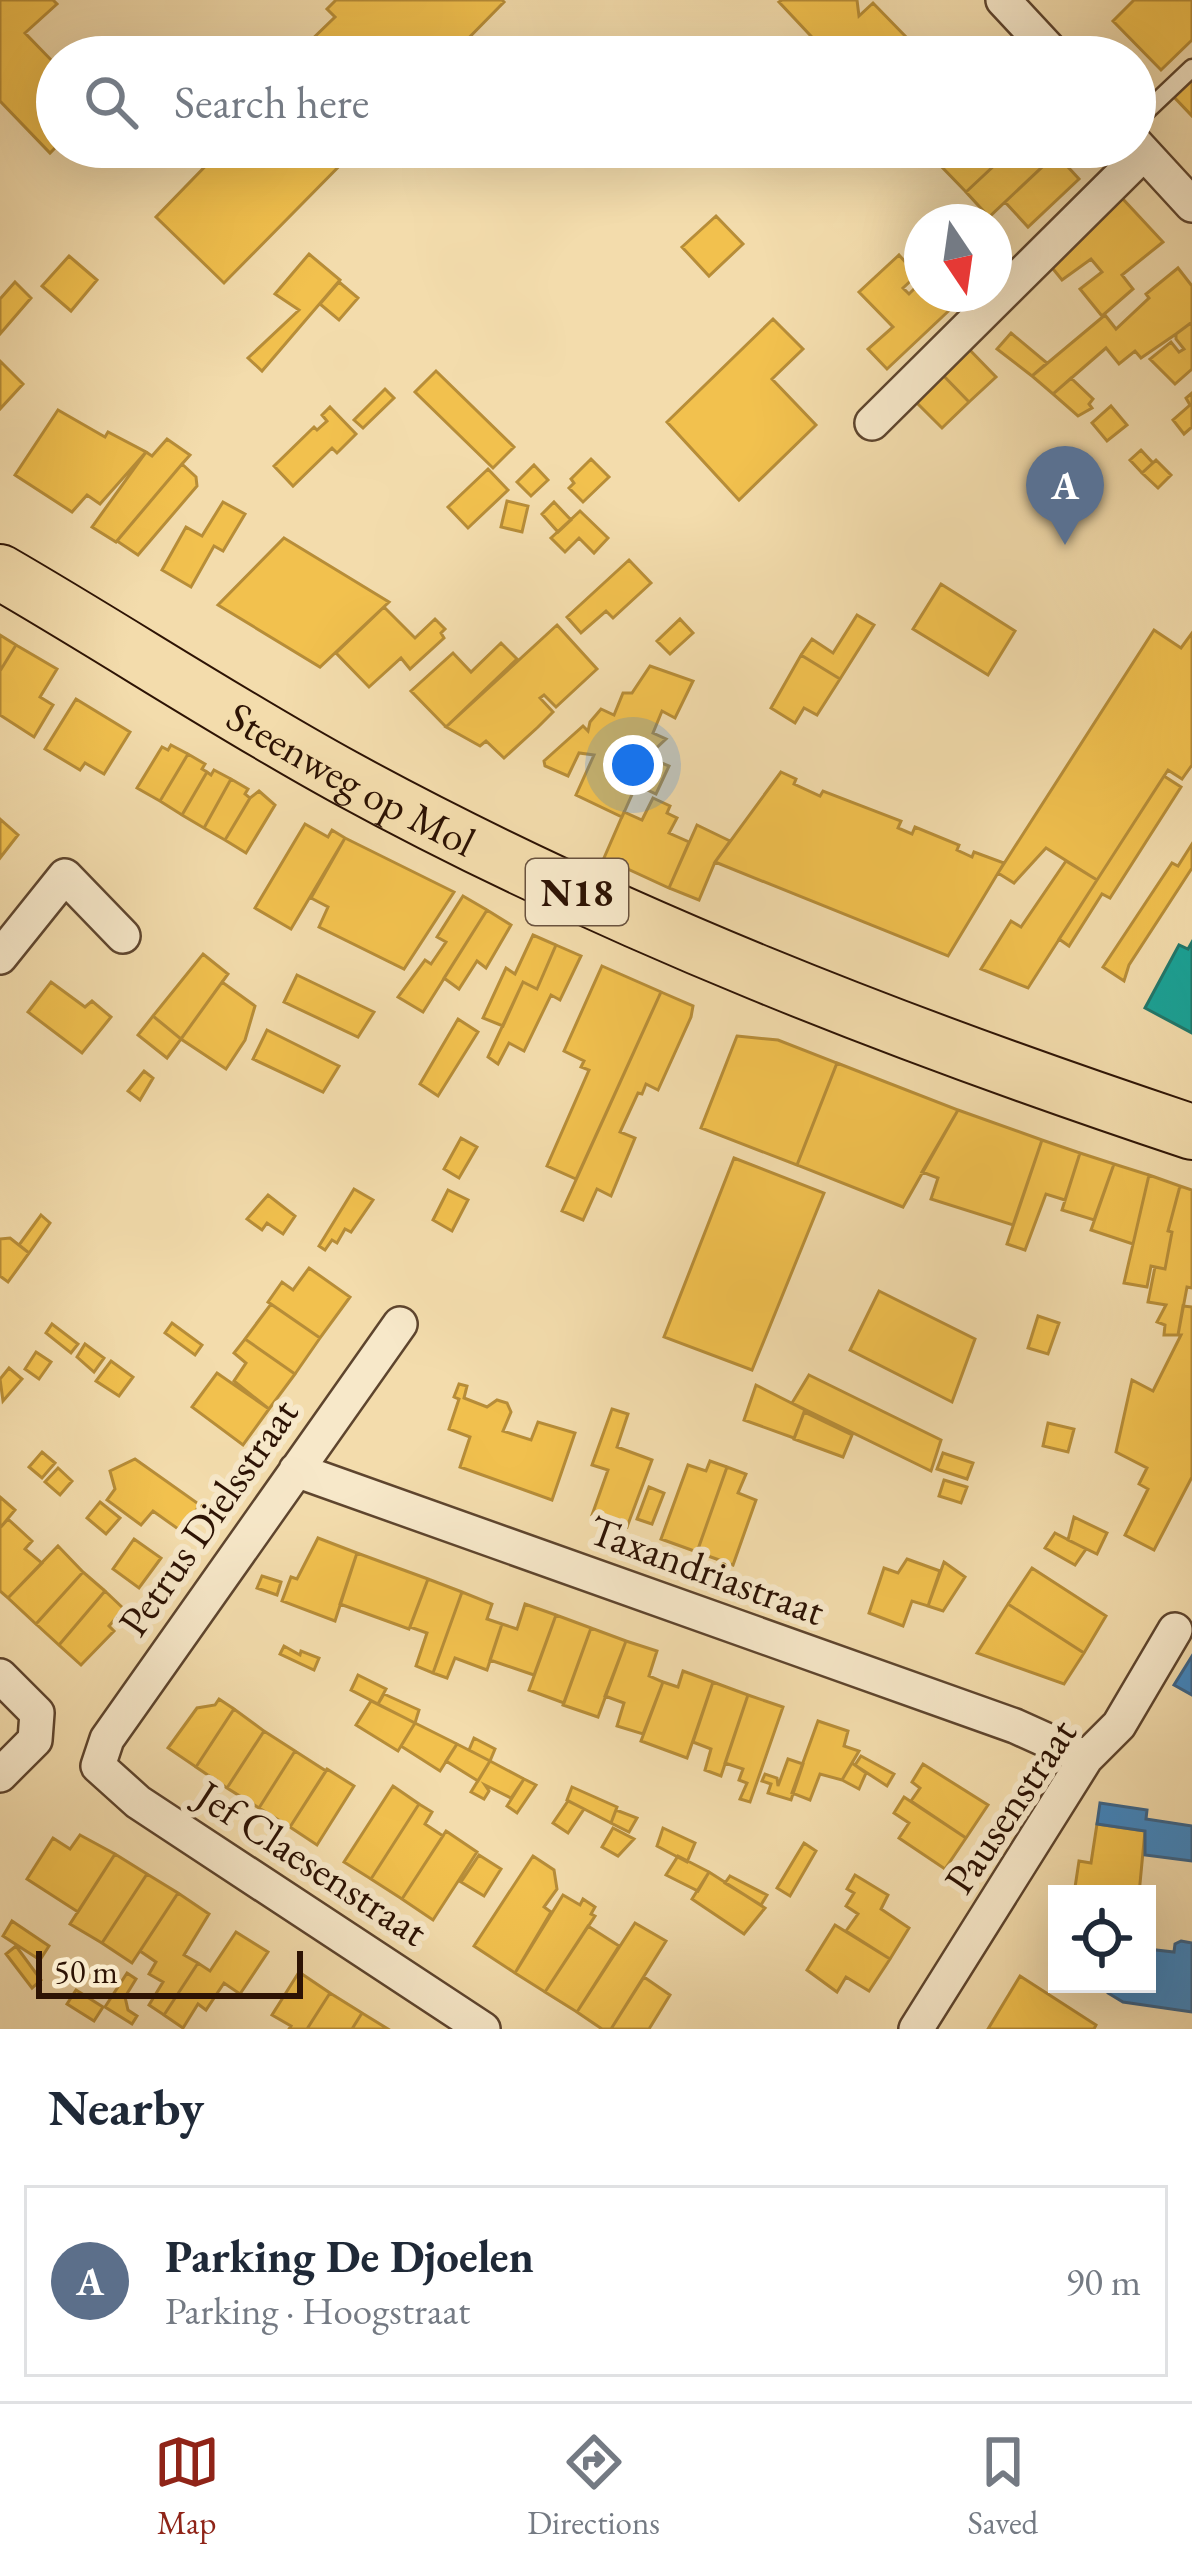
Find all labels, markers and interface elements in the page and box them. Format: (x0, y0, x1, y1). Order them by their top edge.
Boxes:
search box (36, 36, 1156, 168)
icon: search (78, 69, 144, 135)
text: Search here (174, 73, 369, 131)
north arrow (904, 204, 1012, 312)
pin: A (1026, 446, 1104, 545)
street label: Steenweg op Mol (217, 688, 485, 869)
your location (603, 735, 663, 795)
road number: N18 (526, 859, 628, 925)
street label: Petrus Dielsstraat (106, 1387, 310, 1647)
street label: Taxandriastraat (582, 1502, 832, 1638)
street label: Pausenstraat (931, 1708, 1089, 1904)
street label: Jef Claesenstraat (183, 1766, 438, 1958)
map controls (1048, 1885, 1156, 1993)
button: locate (1048, 1885, 1156, 1993)
scale bar (36, 1945, 303, 1998)
text: 50 m (54, 1950, 118, 1993)
text: Nearby (48, 2074, 204, 2140)
text: Parking De Djoelen (165, 2227, 534, 2285)
text: A (76, 2256, 104, 2307)
text: 90 m (1065, 2256, 1141, 2307)
text: Parking · Hoogstraat (165, 2285, 470, 2336)
tab: Map (154, 2429, 220, 2544)
tab: Directions (527, 2429, 660, 2544)
tab: Saved (968, 2429, 1038, 2544)

